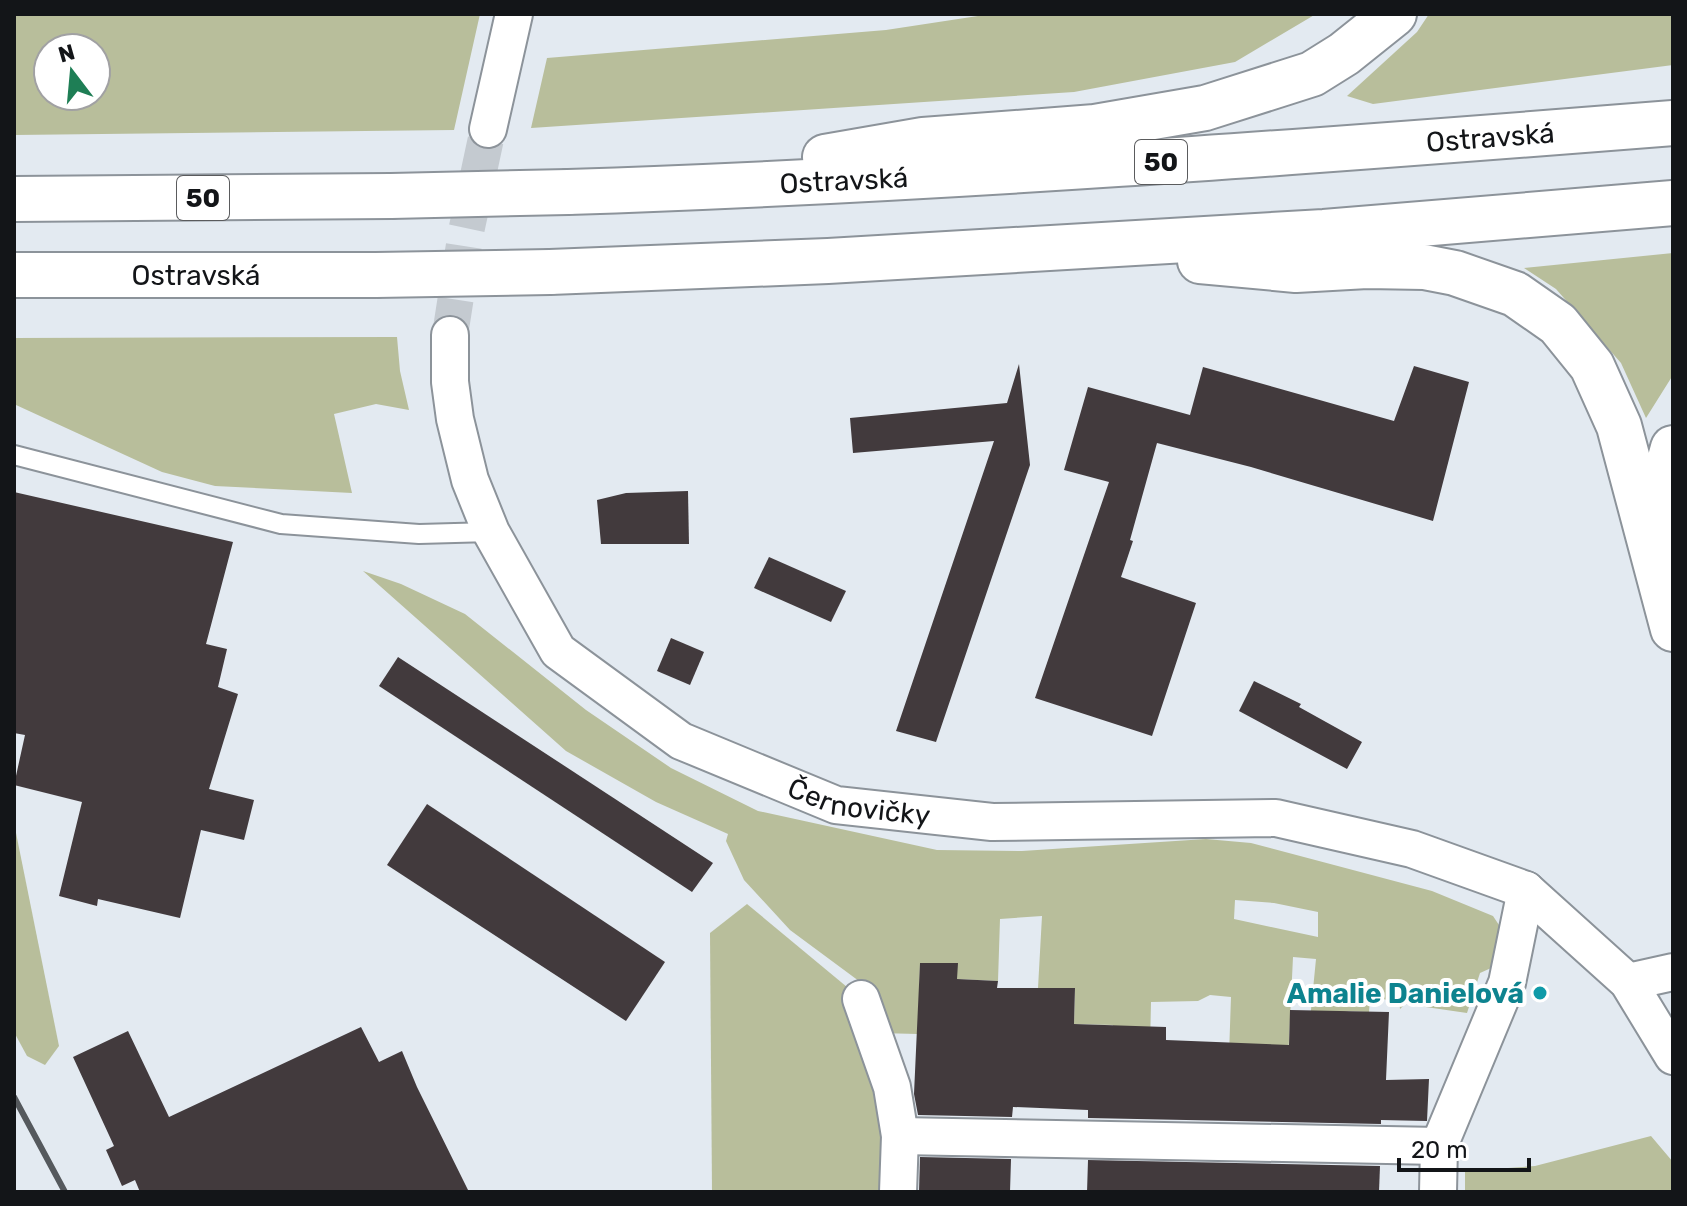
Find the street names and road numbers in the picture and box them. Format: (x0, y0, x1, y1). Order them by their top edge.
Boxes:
street label: Ostravská (1425, 116, 1556, 159)
road number: 50 (1135, 140, 1187, 184)
street label: Ostravská (779, 161, 909, 200)
road number: 50 (177, 176, 229, 220)
street label: Ostravská (132, 259, 260, 292)
street label: Černovičky (783, 771, 932, 832)

